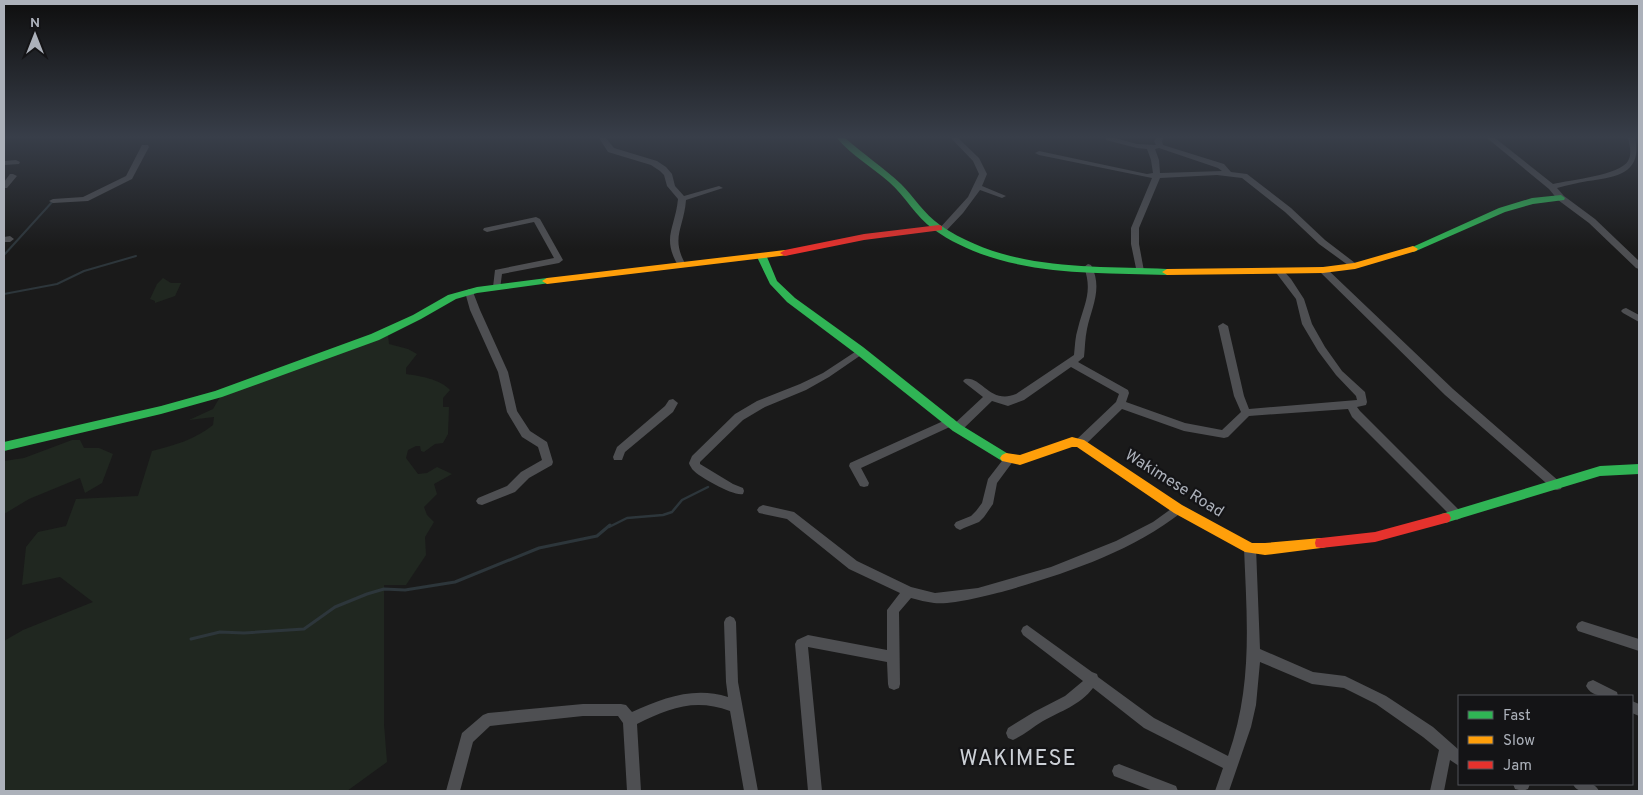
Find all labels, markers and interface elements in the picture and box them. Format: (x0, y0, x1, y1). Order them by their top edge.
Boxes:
north arrow (10, 10, 60, 60)
text: N (30, 15, 40, 32)
street label: Wakimese Road (1121, 446, 1227, 522)
legend (1458, 695, 1633, 785)
text: Fast (1503, 707, 1531, 726)
text: Slow (1503, 732, 1535, 751)
district label: WAKIMESE (959, 746, 1077, 773)
text: Jam (1503, 757, 1532, 776)

